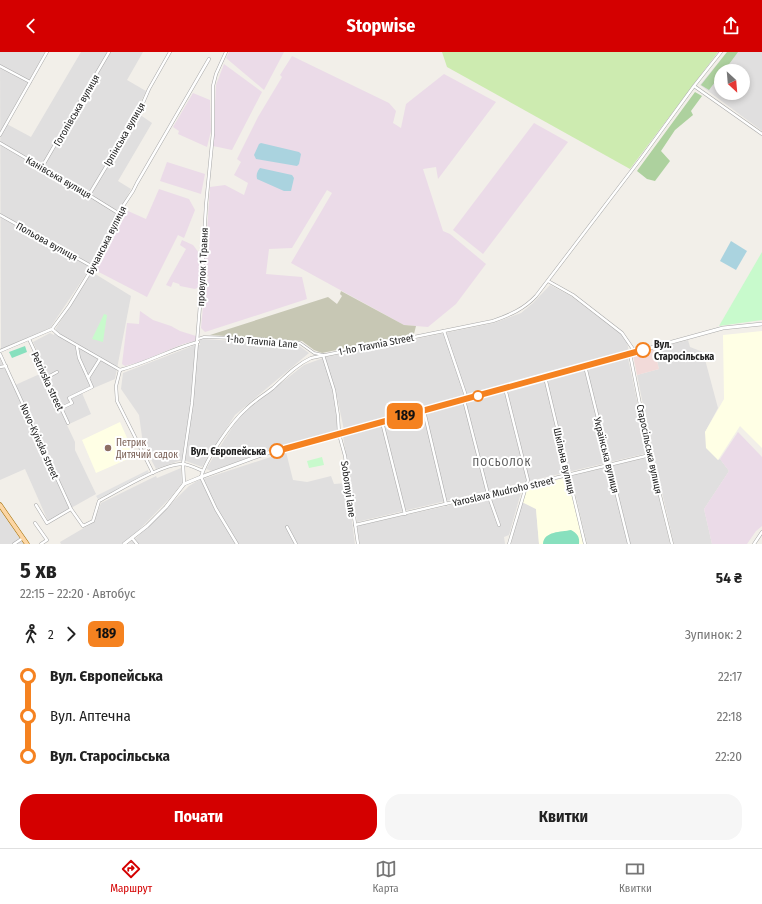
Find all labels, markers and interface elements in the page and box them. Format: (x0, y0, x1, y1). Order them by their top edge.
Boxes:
icon: back (20, 15, 42, 37)
text: Stopwise (347, 15, 415, 37)
icon: share (720, 15, 742, 37)
north arrow (714, 64, 750, 100)
map controls (714, 64, 750, 100)
street label: Гоголівська вулиця (51, 72, 102, 149)
street label: Ірпінська вулиця (101, 100, 148, 169)
street label: Канівська вулиця (24, 153, 94, 202)
street label: Бучанська вулиця (84, 204, 129, 277)
street label: Польова вулиця (14, 220, 79, 264)
street label: провулок 1 Травня (195, 227, 211, 307)
street label: 1-ho Travnia Street (337, 332, 416, 358)
street label: 1-ho Travnia Lane (226, 333, 298, 351)
place label: Вул. Старосільська (654, 339, 714, 363)
marker: Вул. Старосільська (635, 342, 651, 358)
street label: Petrivska street (28, 350, 66, 413)
unlabelled marker (472, 390, 484, 402)
street label: Novo-Kyivska street (17, 402, 61, 482)
line badge: 189 (382, 403, 428, 429)
street label: Старосільська вулиця (634, 403, 665, 495)
text: 189 (395, 407, 415, 424)
street label: Українська вулиця (591, 415, 621, 495)
street label: Шкільна вулиця (551, 427, 578, 496)
place label: Петрик Дитячий садок (115, 437, 178, 461)
marker: Петрик Дитячий садок (103, 443, 113, 453)
marker: Вул. Європейська (269, 443, 285, 459)
place label: Вул. Європейська (191, 446, 266, 458)
district label: ПОСЬОЛОК (473, 456, 531, 469)
street label: Sobornyi lane (338, 460, 358, 518)
street label: Yaroslava Mudroho street (451, 474, 556, 509)
text: 5 хв (20, 557, 57, 584)
text: 54 ₴ (716, 569, 742, 587)
text: 22:15 – 22:20 · Автобус (20, 586, 136, 601)
icon: walk (20, 623, 42, 645)
icon: forward (60, 623, 82, 645)
text: 189 (96, 625, 116, 642)
text: 2 (48, 627, 54, 642)
text: Зупинок: 2 (685, 627, 742, 642)
text: Вул. Європейська (50, 667, 163, 685)
text: 22:17 (718, 669, 742, 684)
text: Вул. Аптечна (50, 707, 131, 725)
text: 22:18 (717, 709, 742, 724)
text: Вул. Старосільська (50, 747, 170, 765)
text: 22:20 (715, 749, 742, 764)
button: Почати (20, 794, 377, 840)
button: Квитки (385, 794, 742, 840)
tab: Маршрут (110, 858, 152, 895)
tab: Карта (372, 858, 399, 895)
tab: Квитки (619, 858, 652, 895)

